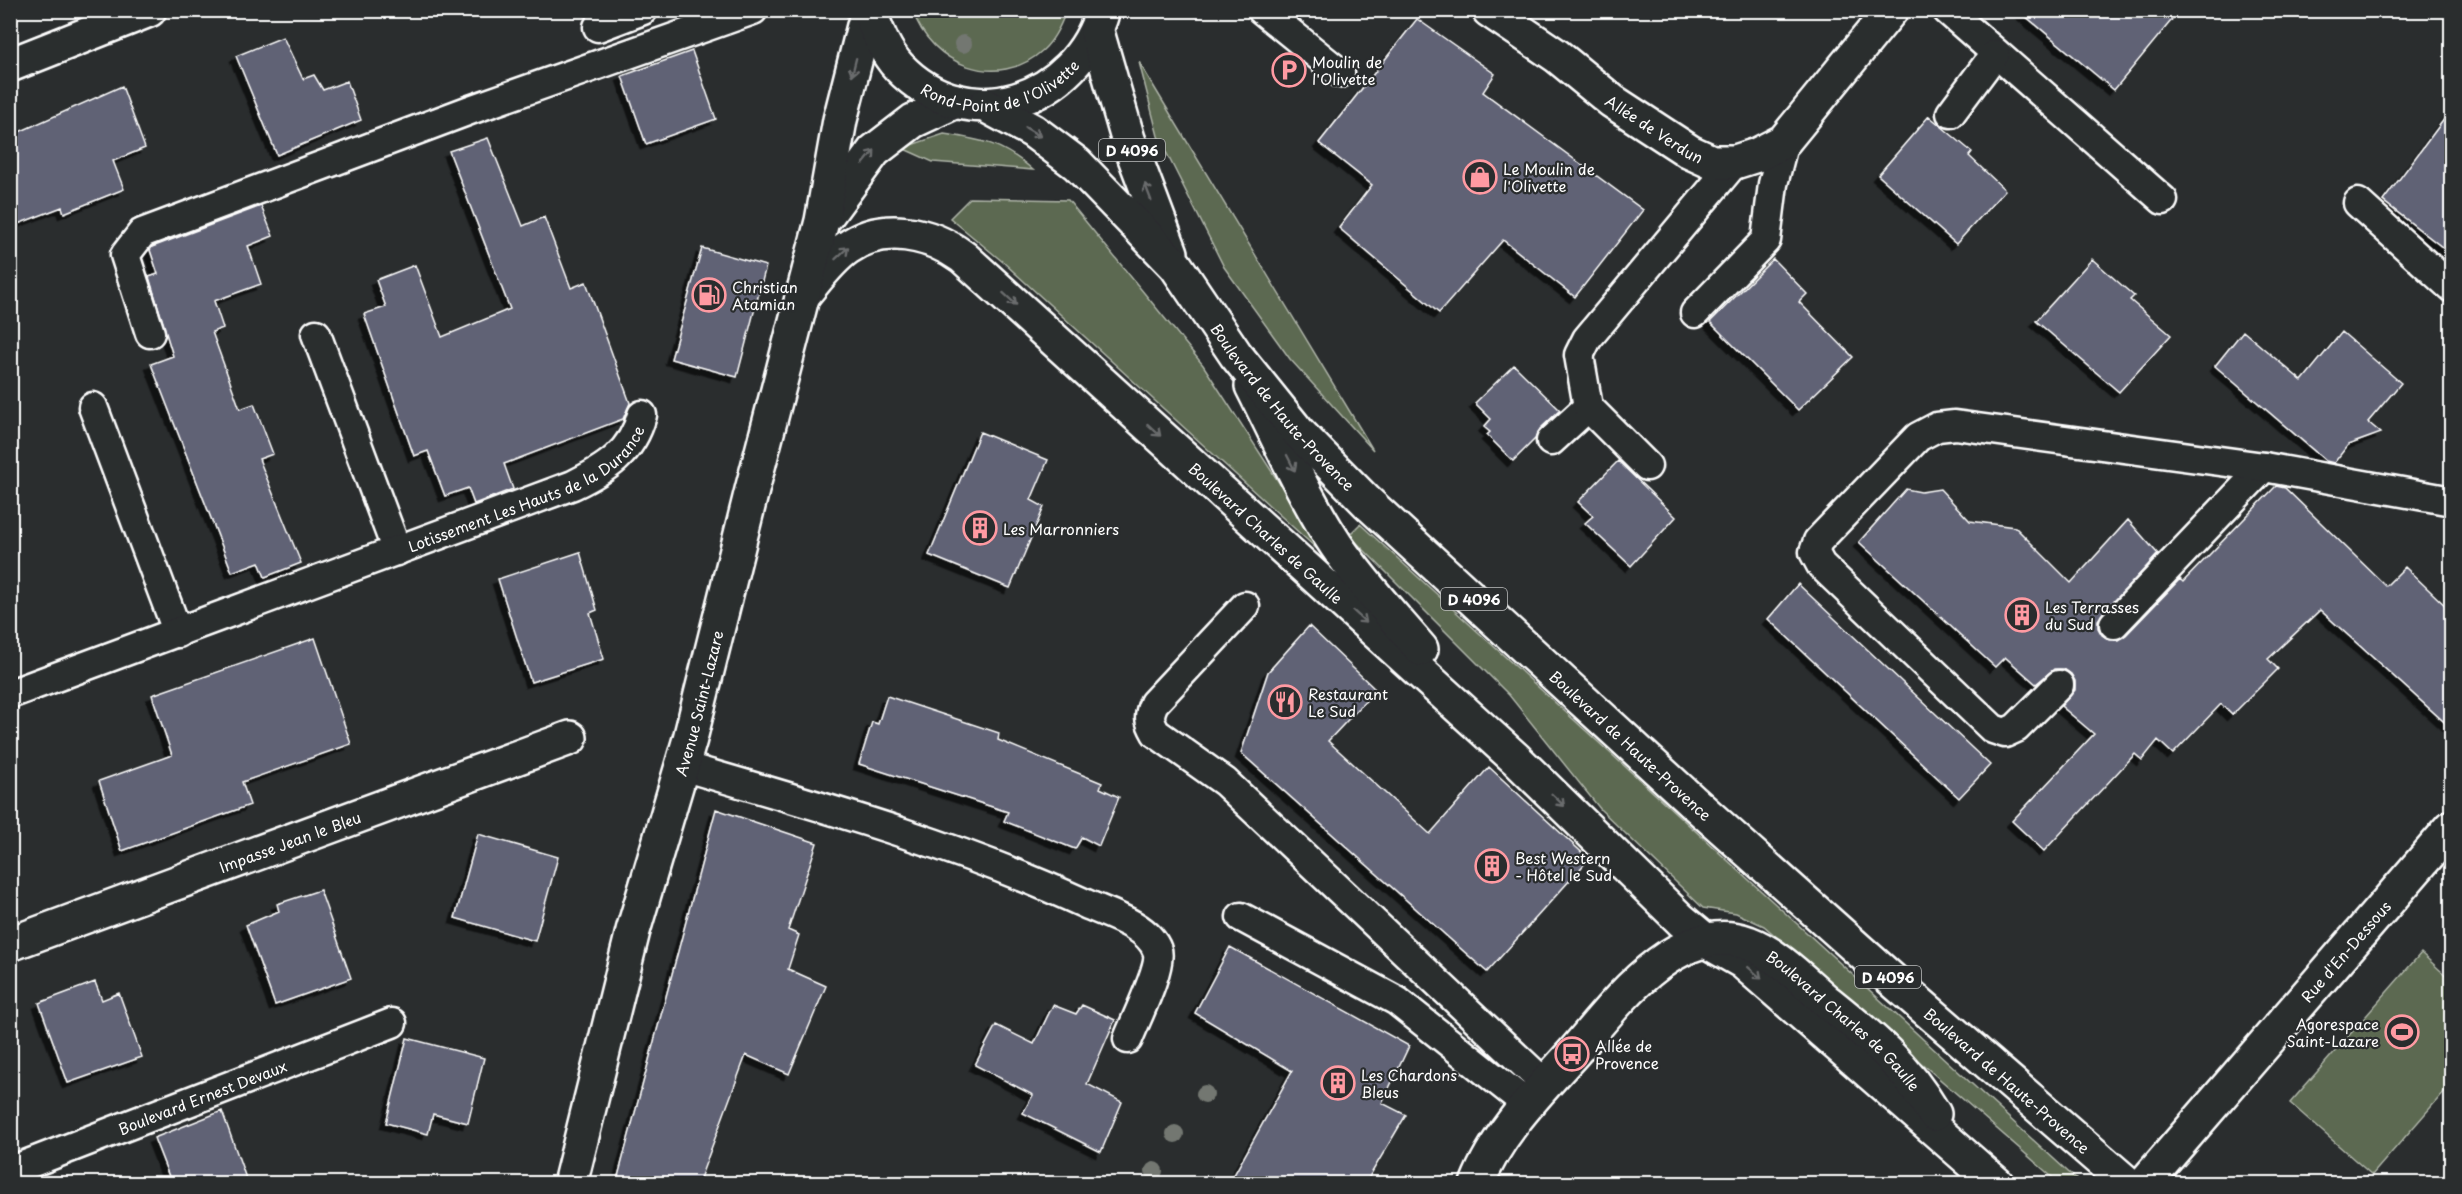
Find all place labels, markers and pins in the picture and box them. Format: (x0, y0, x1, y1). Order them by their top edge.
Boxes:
place label: Moulin de l'Olivette (1312, 50, 1382, 90)
parking icon: Moulin de l'Olivette (1271, 52, 1307, 88)
place label: Le Moulin de l'Olivette (1503, 157, 1595, 197)
shop icon: Le Moulin de l'Olivette (1462, 159, 1498, 195)
place label: Christian Atamian (732, 275, 798, 315)
fuel station icon: Christian Atamian (691, 277, 727, 313)
building icon: Les Marronniers (962, 510, 998, 546)
place label: Les Marronniers (1003, 517, 1119, 540)
place label: Les Terrasses du Sud (2045, 595, 2139, 635)
building icon: Les Terrasses du Sud (2004, 597, 2040, 633)
place label: Restaurant Le Sud (1308, 682, 1388, 722)
restaurant icon: Restaurant Le Sud (1267, 684, 1303, 720)
place label: Best Western - Hôtel le Sud (1515, 846, 1612, 886)
building icon: Best Western - Hôtel le Sud (1474, 848, 1510, 884)
place label: Agorespace Saint-Lazare (2287, 1012, 2379, 1052)
sports icon: Agorespace Saint-Lazare (2384, 1014, 2420, 1050)
place label: Allée de Provence (1595, 1034, 1659, 1074)
bus stop icon: Allée de Provence (1554, 1036, 1590, 1072)
place label: Les Chardons Bleus (1361, 1063, 1457, 1103)
building icon: Les Chardons Bleus (1320, 1065, 1356, 1101)

